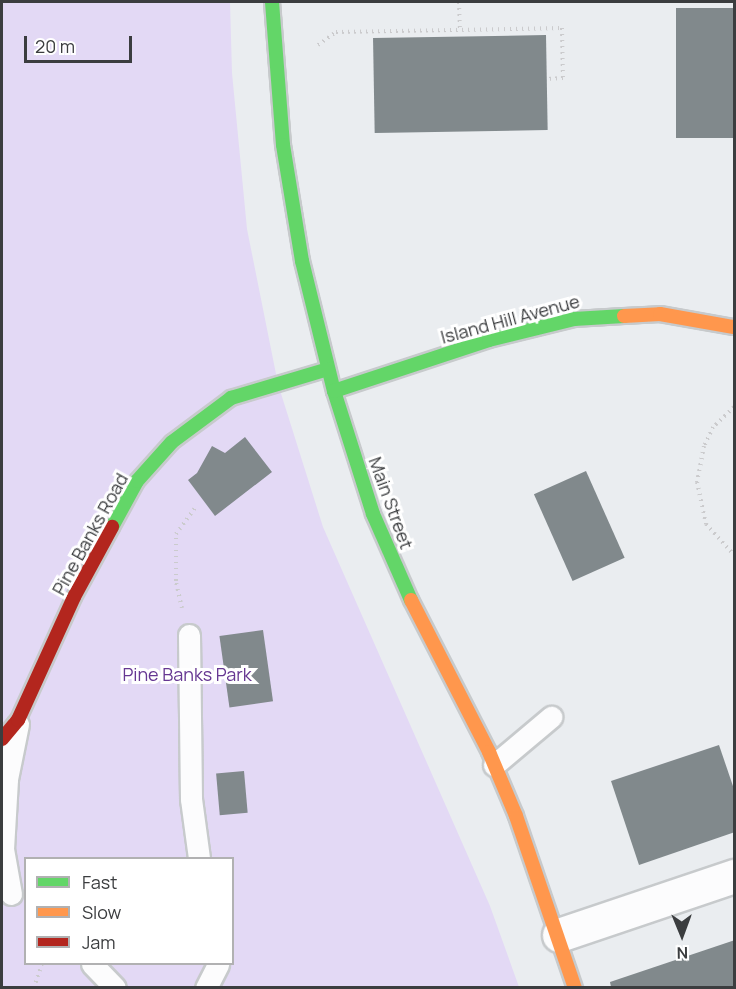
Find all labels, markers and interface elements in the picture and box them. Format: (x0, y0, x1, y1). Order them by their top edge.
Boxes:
scale bar (27, 24, 135, 62)
text: 20 m (35, 34, 75, 58)
street label: Island Hill Avenue (438, 290, 582, 348)
street label: Main Street (364, 454, 418, 552)
street label: Pine Banks Road (48, 469, 132, 599)
park label: Pine Banks Park (122, 663, 252, 685)
legend (24, 857, 234, 965)
text: Fast (82, 870, 117, 894)
text: Slow (82, 900, 121, 924)
north arrow (652, 905, 712, 965)
text: Jam (82, 930, 116, 954)
text: N (676, 942, 688, 964)

